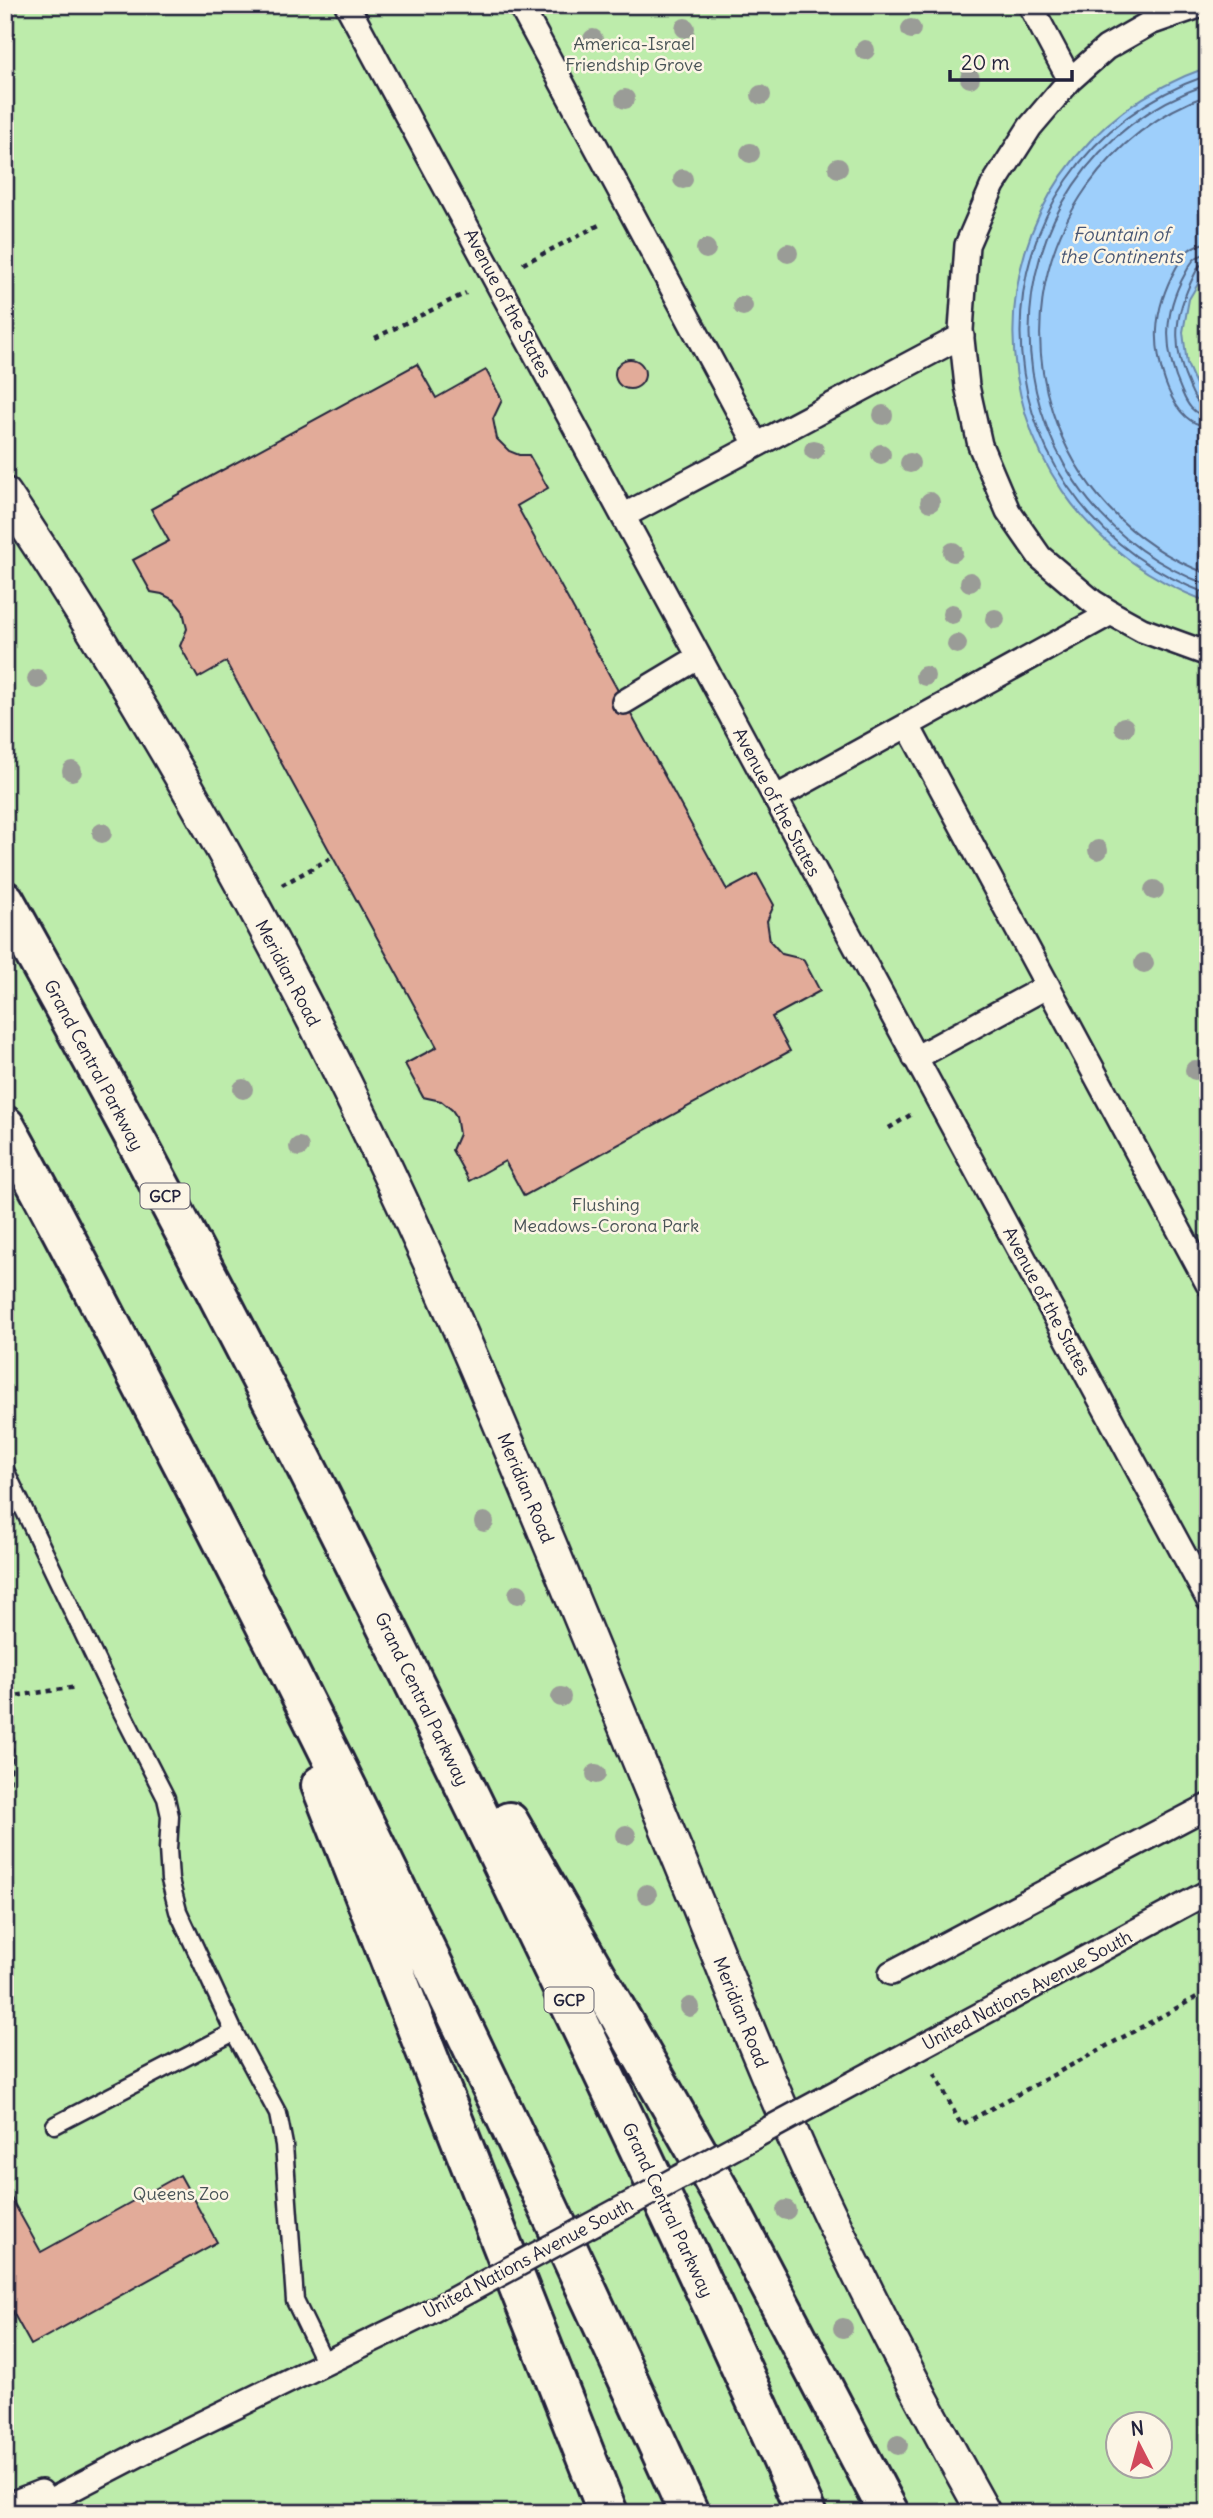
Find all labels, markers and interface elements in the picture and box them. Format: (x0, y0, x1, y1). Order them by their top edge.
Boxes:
park label: America-Israel Friendship Grove (565, 32, 703, 76)
scale bar (950, 38, 1073, 82)
text: 20 m (961, 49, 1010, 76)
water label: Fountain of the Continents (1059, 222, 1184, 268)
street label: Avenue of the States (459, 225, 557, 381)
street label: Avenue of the States (728, 724, 826, 880)
street label: Meridian Road (250, 916, 326, 1031)
street label: Grand Central Parkway (39, 975, 149, 1155)
road number: GCP (140, 1184, 190, 1208)
park label: Flushing Meadows-Corona Park (513, 1193, 699, 1237)
street label: Avenue of the States (998, 1223, 1096, 1379)
street label: Meridian Road (492, 1429, 560, 1547)
street label: Grand Central Parkway (370, 1608, 474, 1790)
street label: United Nations Avenue South (918, 1925, 1136, 2055)
street label: Meridian Road (708, 1953, 774, 2071)
road number: GCP (544, 1988, 594, 2012)
street label: Grand Central Parkway (617, 2119, 719, 2301)
park label: Queens Zoo (133, 2182, 229, 2205)
street label: United Nations Avenue South (419, 2193, 637, 2323)
north arrow (1104, 2410, 1174, 2480)
text: N (1129, 2415, 1145, 2441)

